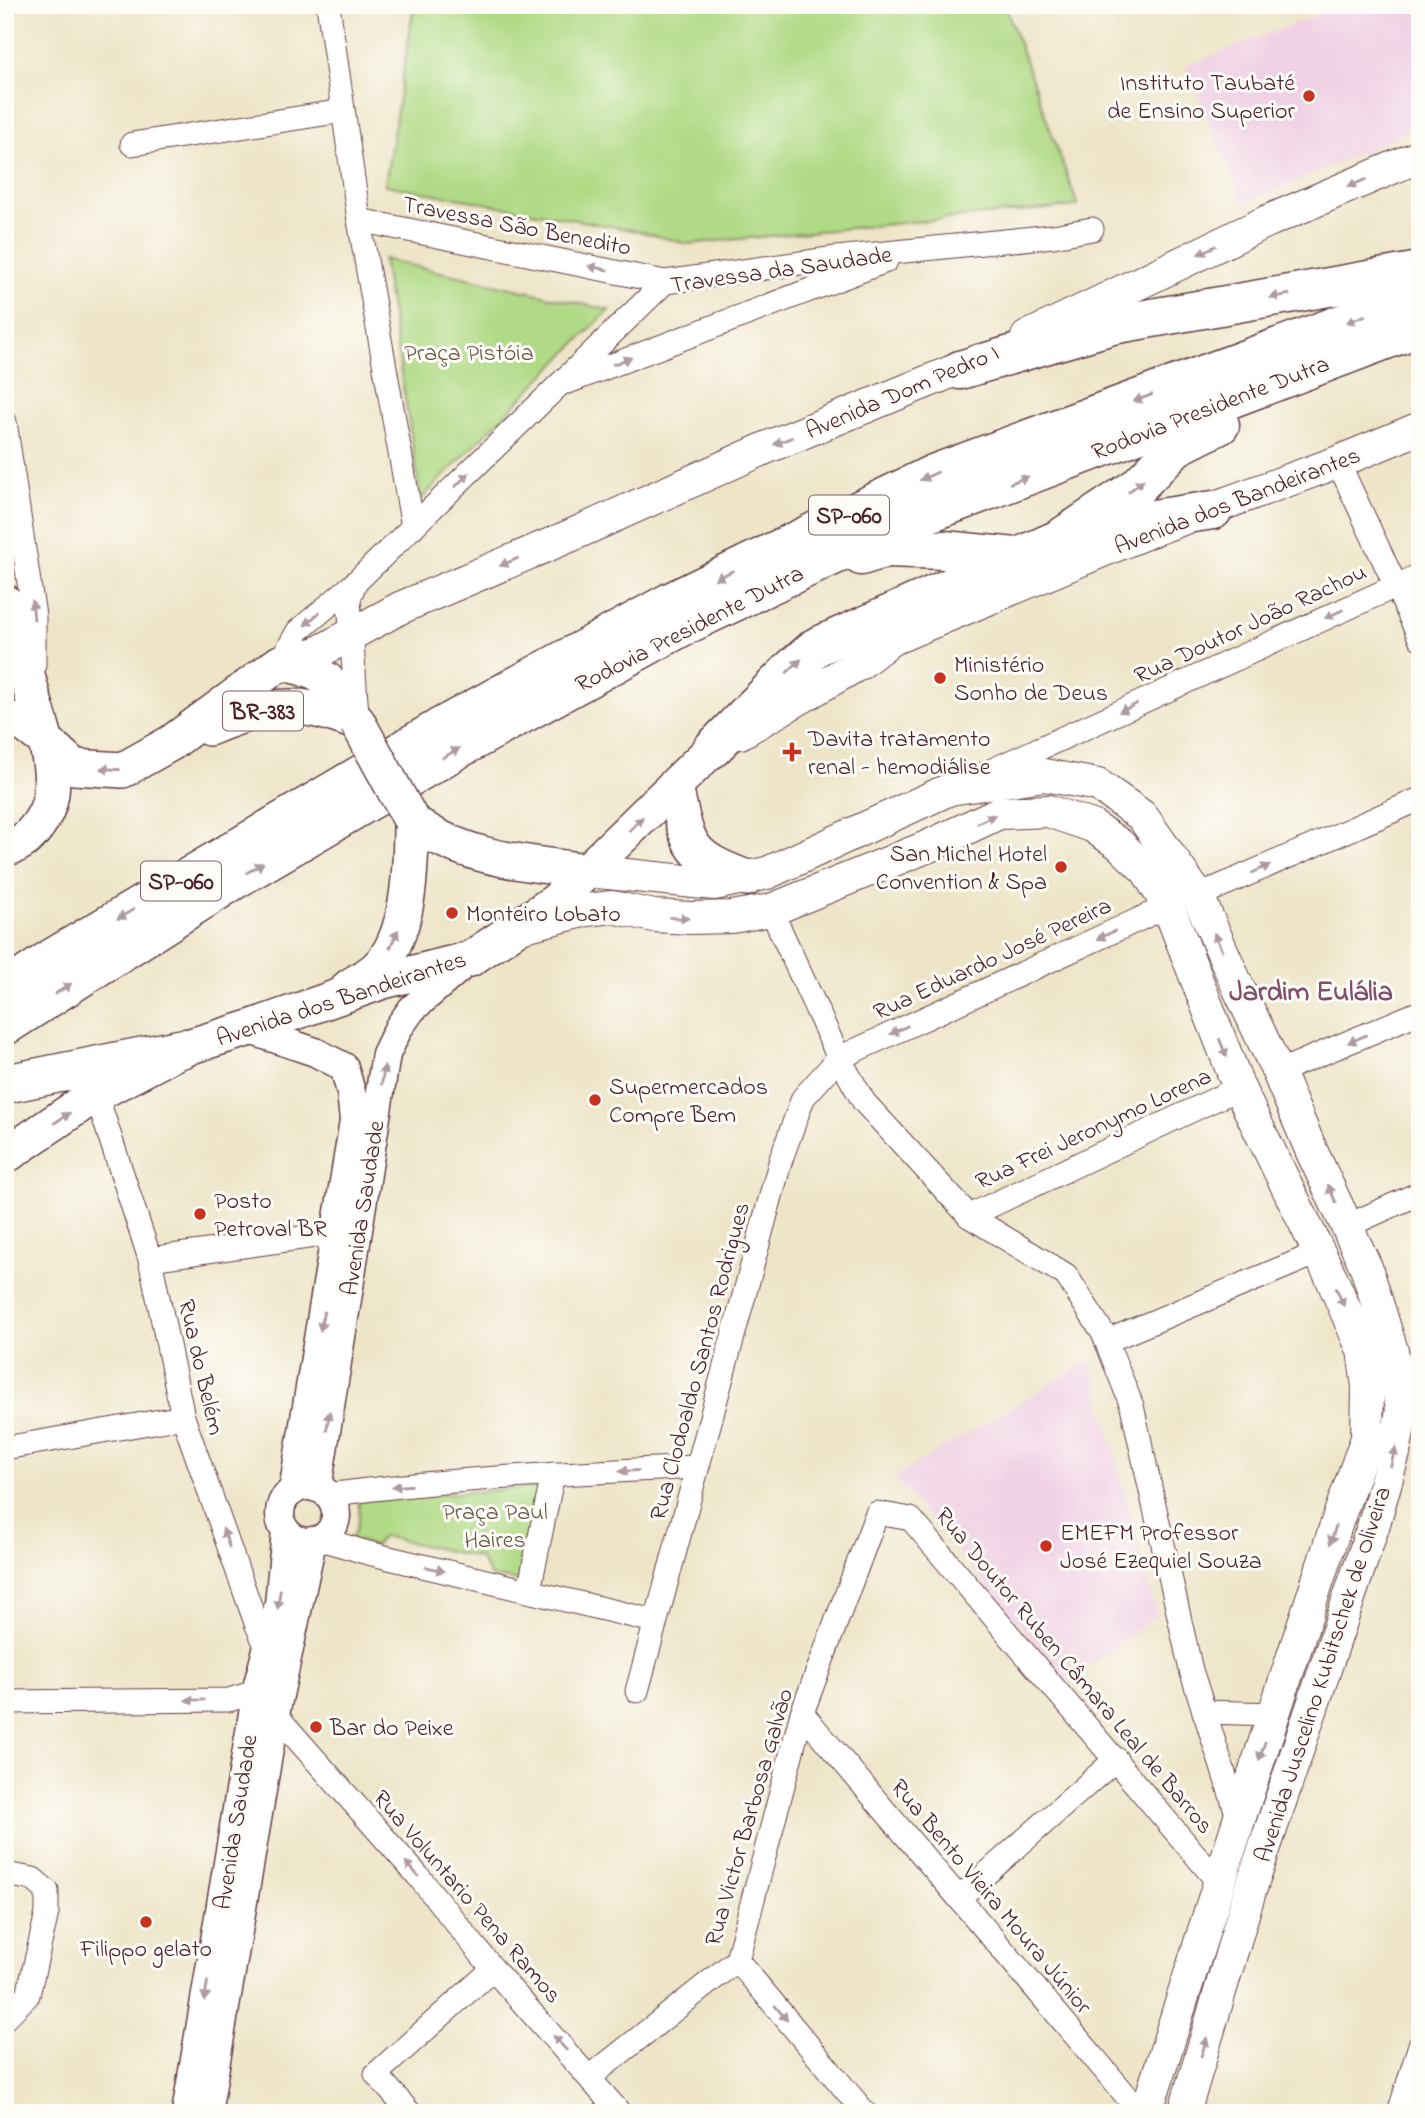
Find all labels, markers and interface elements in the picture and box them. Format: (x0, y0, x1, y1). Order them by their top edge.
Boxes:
place label: Instituto Taubaté de Ensino Superior (1107, 67, 1296, 130)
marker: Instituto Taubaté de Ensino Superior (1301, 88, 1317, 104)
one-way arrow (1347, 177, 1367, 189)
street label: Travessa São Benedito (399, 188, 634, 267)
street label: Travessa da Saudade (668, 239, 895, 304)
one-way arrow (1196, 245, 1217, 256)
one-way arrow (587, 263, 609, 274)
one-way arrow (1269, 291, 1291, 302)
one-way arrow (1345, 314, 1366, 325)
park label: Praça Pistóia (404, 337, 534, 372)
street label: Avenida Dom Pedro I (801, 337, 1005, 450)
street label: Rodovia Presidente Dutra (1087, 348, 1335, 471)
one-way arrow (612, 355, 633, 366)
one-way arrow (1132, 393, 1153, 404)
one-way arrow (772, 436, 793, 447)
street label: Avenida dos Bandeirantes (1110, 439, 1366, 565)
one-way arrow (919, 470, 939, 482)
one-way arrow (454, 471, 471, 488)
one-way arrow (1009, 474, 1030, 485)
one-way arrow (1127, 479, 1144, 494)
road number: SP-060 (809, 495, 889, 534)
street label: Rua Doutor João Rachou (1129, 556, 1373, 695)
one-way arrow (498, 557, 519, 568)
street label: Rodovia Presidente Dutra (570, 557, 810, 703)
one-way arrow (714, 570, 734, 581)
one-way arrow (27, 599, 38, 621)
one-way arrow (1324, 609, 1345, 620)
one-way arrow (304, 611, 321, 626)
place label: Ministério Sonho de Deus (954, 649, 1108, 712)
one-way arrow (785, 658, 803, 674)
marker: Ministério Sonho de Deus (932, 670, 948, 686)
road number: BR-383 (223, 692, 303, 730)
one-way arrow (1117, 703, 1138, 714)
place label: Davita tratamento renal - hemodiálise (807, 723, 991, 786)
marker: Davita tratamento renal - hemodiálise (782, 742, 802, 762)
one-way arrow (442, 747, 461, 759)
one-way arrow (99, 764, 121, 775)
one-way arrow (976, 813, 996, 825)
one-way arrow (628, 815, 645, 832)
place label: San Michel Hotel Convention & Spa (876, 838, 1047, 901)
marker: San Michel Hotel Convention & Spa (1053, 859, 1069, 875)
road number: SP-060 (141, 862, 221, 900)
one-way arrow (245, 862, 264, 874)
one-way arrow (1251, 863, 1271, 875)
street label: Rua Eduardo José Pereira (868, 890, 1118, 1031)
place label: Monteiro Lobato (466, 898, 621, 933)
marker: Monteiro Lobato (444, 905, 460, 921)
one-way arrow (116, 908, 136, 920)
one-way arrow (668, 912, 690, 923)
one-way arrow (389, 928, 400, 949)
one-way arrow (1095, 930, 1116, 941)
one-way arrow (1212, 932, 1223, 953)
street label: Avenida dos Bandeirantes (212, 943, 471, 1057)
district label: Jardim Eulália (1229, 973, 1393, 1014)
one-way arrow (53, 983, 72, 996)
one-way arrow (889, 1024, 909, 1036)
one-way arrow (1347, 1033, 1367, 1045)
one-way arrow (1218, 1038, 1229, 1059)
street label: Rua Frei Jeronymo Lorena (970, 1060, 1218, 1201)
one-way arrow (378, 1064, 389, 1086)
place label: Supermercados Compre Bem (609, 1071, 768, 1134)
marker: Supermercados Compre Bem (587, 1092, 603, 1108)
one-way arrow (53, 1111, 71, 1125)
street label: Avenida Saudade (333, 1118, 396, 1298)
one-way arrow (1326, 1184, 1338, 1204)
place label: Posto Petroval BR (214, 1185, 328, 1248)
street label: Rua Clodoaldo Santos Rodrigues (642, 1199, 761, 1525)
marker: Posto Petroval BR (192, 1206, 208, 1222)
one-way arrow (1335, 1287, 1346, 1308)
street label: Rua do Belém (167, 1296, 232, 1439)
one-way arrow (316, 1310, 327, 1332)
one-way arrow (323, 1409, 334, 1431)
one-way arrow (1388, 1446, 1399, 1468)
one-way arrow (617, 1465, 639, 1476)
one-way arrow (390, 1481, 412, 1492)
street label: Avenida Juscelino Kubitschek de Oliveira (1247, 1482, 1402, 1867)
park label: Praça Paul Haires (442, 1496, 548, 1559)
street label: Rua Doutor Ruben Câmara Leal de Barros (926, 1500, 1221, 1843)
place label: EMEFM Professor José Ezequiel Souza (1060, 1517, 1262, 1580)
one-way arrow (1327, 1524, 1338, 1545)
one-way arrow (220, 1528, 231, 1549)
marker: EMEFM Professor José Ezequiel Souza (1038, 1538, 1054, 1554)
one-way arrow (424, 1563, 446, 1574)
one-way arrow (273, 1588, 284, 1610)
street label: Rua Victor Barbosa Galvão (697, 1685, 804, 1950)
one-way arrow (184, 1694, 206, 1706)
place label: Bar do Peixe (329, 1712, 454, 1747)
marker: Bar do Peixe (308, 1719, 324, 1735)
street label: Avenida Saudade (206, 1732, 269, 1912)
one-way arrow (1256, 1740, 1267, 1761)
street label: Rua Bento Vieira Moura Júnior (881, 1772, 1100, 2023)
street label: Rua Voluntario Pena Ramos (363, 1783, 569, 2012)
one-way arrow (405, 1861, 420, 1878)
marker: Filippo gelato (138, 1914, 154, 1930)
place label: Filippo gelato (79, 1933, 212, 1968)
one-way arrow (200, 1980, 211, 2002)
one-way arrow (773, 2004, 788, 2021)
one-way arrow (552, 2035, 568, 2052)
one-way arrow (1199, 2037, 1209, 2058)

